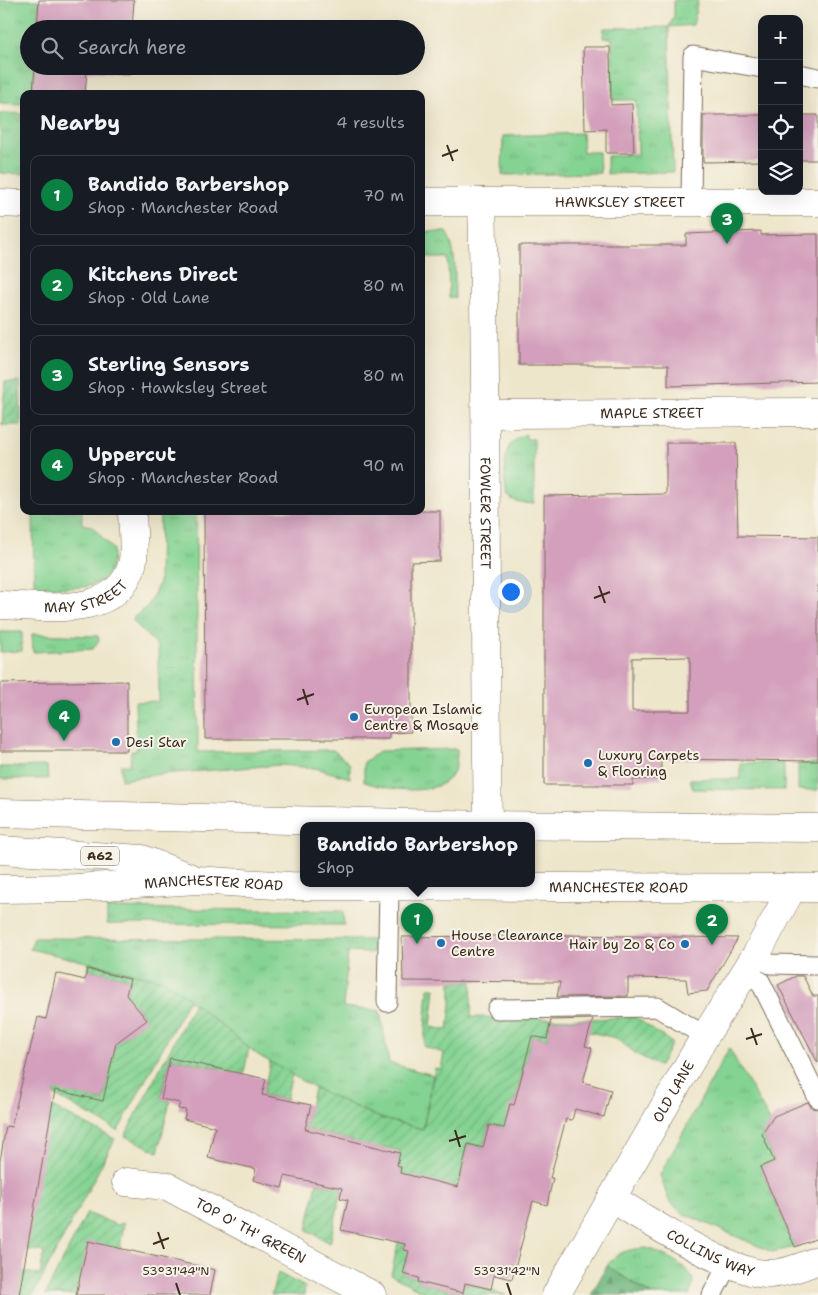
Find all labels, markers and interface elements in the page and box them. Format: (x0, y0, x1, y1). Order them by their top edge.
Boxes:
map controls (758, 15, 803, 195)
button: + (758, 15, 803, 60)
search box (20, 20, 425, 75)
icon: search (38, 34, 66, 62)
text: Search here (78, 35, 187, 60)
button: − (758, 60, 803, 105)
button: locate (758, 105, 803, 150)
text: Nearby (40, 109, 120, 137)
text: 4 results (336, 112, 405, 133)
button: layers (758, 150, 803, 195)
text: Bandido Barbershop (88, 172, 289, 197)
text: 1 (53, 185, 61, 206)
text: 70 m (363, 185, 404, 206)
street label: HAWKSLEY STREET (555, 193, 686, 211)
text: Shop · Manchester Road (88, 197, 278, 218)
pin: 3 (711, 203, 743, 244)
text: Kitchens Direct (88, 262, 238, 287)
text: 2 (51, 275, 63, 296)
text: 80 m (363, 275, 404, 296)
text: Shop · Old Lane (88, 287, 210, 308)
text: Sterling Sensors (88, 352, 250, 377)
text: 3 (51, 365, 63, 386)
text: 80 m (363, 365, 404, 386)
text: Shop · Hawksley Street (88, 377, 267, 398)
street label: MAPLE STREET (600, 404, 704, 422)
text: Uppercut (88, 442, 176, 467)
text: 4 (51, 455, 63, 476)
text: 90 m (363, 455, 404, 476)
street label: FOWLER STREET (477, 457, 495, 569)
text: Shop · Manchester Road (88, 467, 278, 488)
street label: MAY STREET (44, 576, 132, 616)
your location (498, 579, 524, 605)
pin: 4 (48, 700, 80, 741)
place label: European Islamic Centre & Mosque (364, 700, 482, 734)
marker: European Islamic Centre & Mosque (348, 711, 360, 723)
place label: Desi Star (126, 733, 187, 751)
marker: Desi Star (110, 736, 122, 748)
place label: Luxury Carpets & Flooring (598, 746, 700, 780)
marker: Luxury Carpets & Flooring (582, 757, 594, 769)
popup (300, 822, 535, 887)
text: Bandido Barbershop (317, 832, 518, 857)
road number: A62 (81, 846, 119, 866)
text: Shop (317, 857, 354, 878)
street label: MANCHESTER ROAD (144, 871, 284, 895)
street label: MANCHESTER ROAD (549, 878, 688, 897)
pin: 1 (401, 903, 433, 944)
pin: 2 (696, 904, 728, 945)
place label: House Clearance Centre (451, 926, 564, 960)
place label: Hair by Zo & Co (569, 935, 675, 953)
marker: House Clearance Centre (435, 937, 447, 949)
marker: Hair by Zo & Co (679, 938, 691, 950)
street label: OLD LANE (648, 1057, 698, 1125)
street label: TOP O' TH' GREEN (192, 1194, 309, 1267)
street label: COLLINS WAY (664, 1225, 757, 1281)
text: 53°31'44"N (142, 1263, 210, 1279)
text: 53°31'42"N (474, 1263, 540, 1279)

